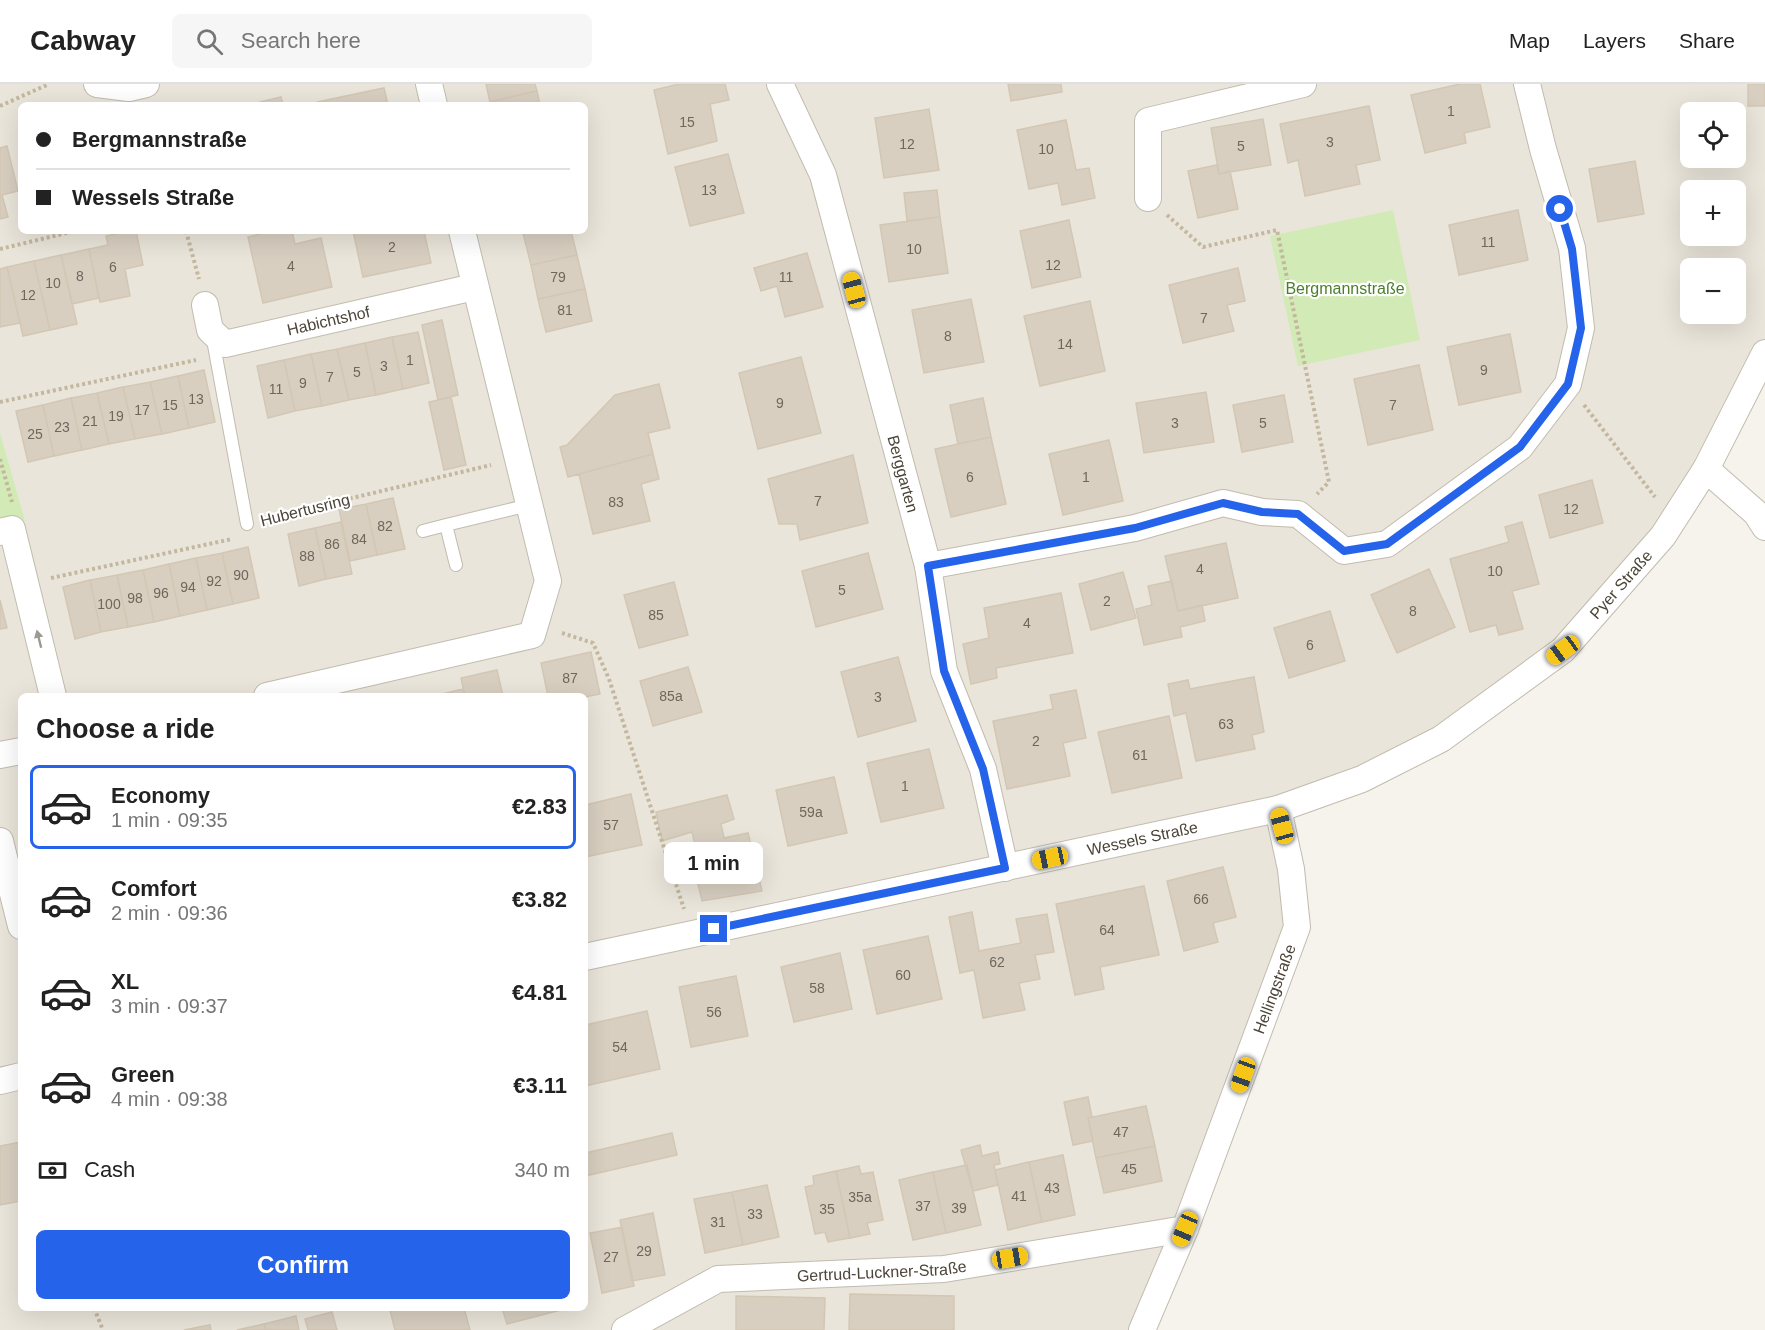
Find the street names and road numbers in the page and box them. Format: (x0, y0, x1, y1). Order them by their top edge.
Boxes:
street label: Habichtshof (285, 303, 372, 338)
street label: Berggarten (885, 433, 922, 514)
street label: Hubertusring (258, 491, 352, 529)
street label: Pyer Straße (1586, 546, 1655, 622)
street label: Wessels Straße (1086, 818, 1199, 858)
street label: Hellingstraße (1250, 941, 1298, 1036)
street label: Gertrud-Luckner-Straße (797, 1257, 968, 1284)

